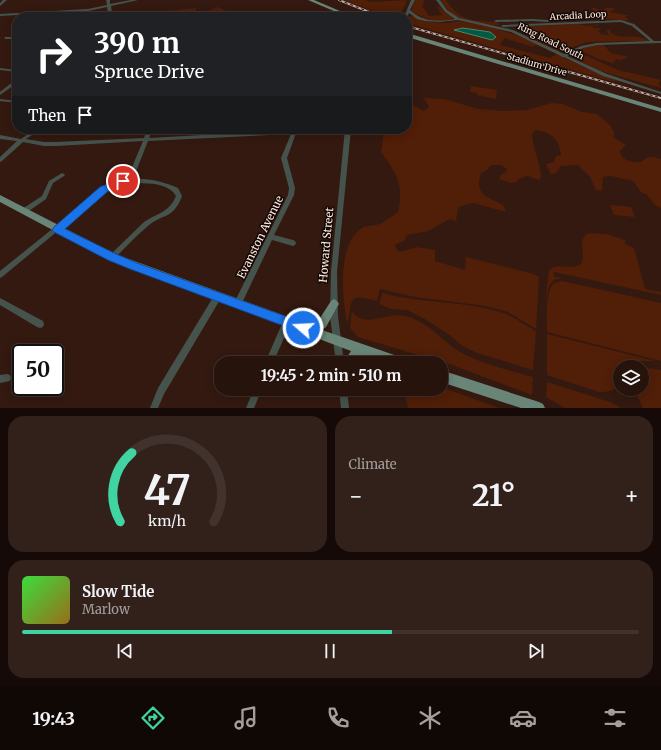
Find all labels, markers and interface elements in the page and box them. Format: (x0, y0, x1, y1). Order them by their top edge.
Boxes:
street label: Arcadia Loop (548, 8, 607, 22)
street label: Ring Road South (516, 20, 586, 62)
text: 390 m (94, 25, 180, 61)
icon: right (28, 28, 80, 80)
street label: Stadium Drive (506, 50, 569, 78)
text: Spruce Drive (94, 60, 204, 83)
icon: arrive (74, 104, 96, 126)
text: Then (28, 106, 66, 125)
pin (106, 164, 140, 198)
icon: arrive (112, 170, 134, 192)
street label: Evanston Avenue (234, 193, 286, 281)
street label: Howard Street (316, 206, 336, 283)
position arrow (282, 307, 324, 349)
speed limit sign: 50 (12, 344, 64, 396)
map controls (613, 360, 649, 396)
button: layers (613, 360, 649, 396)
text: 19:45 · 2 min · 510 m (261, 366, 401, 385)
text: Climate (349, 456, 397, 473)
text: 47 (144, 464, 191, 516)
text: 21° (472, 476, 515, 514)
text: − (349, 482, 363, 510)
text: + (624, 482, 639, 510)
text: km/h (148, 512, 187, 530)
text: Slow Tide (82, 582, 154, 601)
text: Marlow (82, 601, 130, 618)
icon: previous (114, 640, 136, 662)
icon: pause (319, 640, 341, 662)
icon: next (525, 640, 547, 662)
icon: directions (139, 704, 167, 732)
icon: music (232, 704, 260, 732)
icon: phone (324, 704, 352, 732)
icon: climate (416, 704, 444, 732)
icon: car (509, 704, 537, 732)
icon: filters (601, 704, 629, 732)
text: 19:43 (32, 707, 75, 730)

